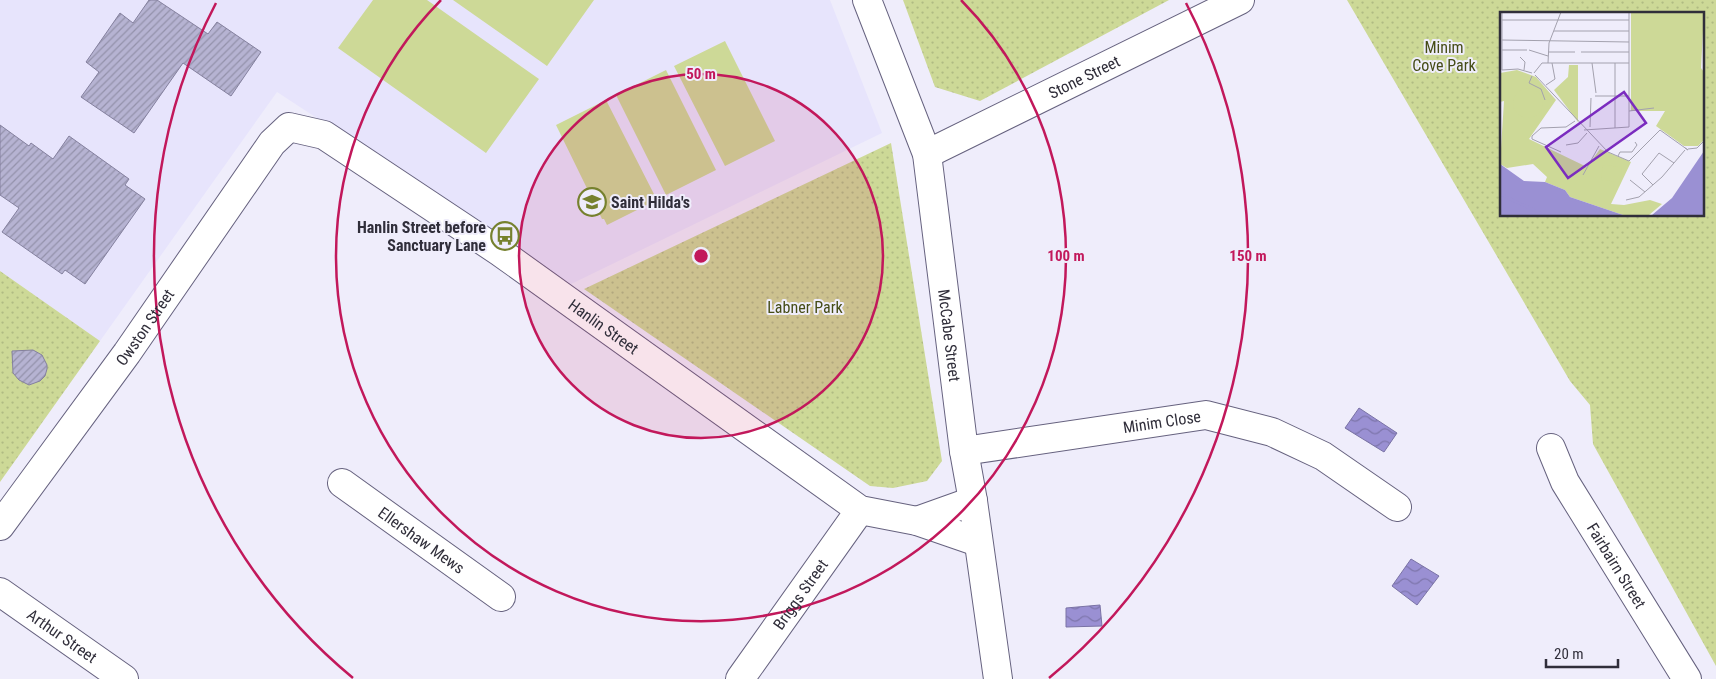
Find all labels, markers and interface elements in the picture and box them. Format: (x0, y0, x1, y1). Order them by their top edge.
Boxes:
inset map (1500, 12, 1704, 216)
park label: Minim Cove Park (1412, 38, 1477, 75)
street label: Stone Street (1045, 51, 1123, 102)
text: 50 m (686, 65, 716, 83)
school or university icon: Saint Hilda's (577, 187, 607, 217)
place label: Saint Hilda's (611, 193, 690, 212)
place label: Hanlin Street before Sanctuary Lane (357, 218, 486, 255)
bus stop icon: Hanlin Street before Sanctuary Lane (490, 221, 520, 251)
centre of rings (692, 247, 710, 265)
text: 100 m (1047, 247, 1085, 265)
text: 150 m (1229, 247, 1267, 265)
street label: Owston Street (112, 285, 178, 369)
street label: McCabe Street (934, 288, 965, 383)
street label: Hanlin Street (565, 295, 643, 358)
park label: Labner Park (767, 298, 844, 317)
street label: Minim Close (1122, 406, 1202, 437)
street label: Ellershaw Mews (375, 503, 469, 577)
street label: Fairbairn Street (1583, 519, 1650, 612)
street label: Briggs Street (769, 555, 832, 633)
street label: Arthur Street (24, 605, 101, 667)
scale bar (1546, 636, 1618, 668)
text: 20 m (1554, 645, 1584, 663)

